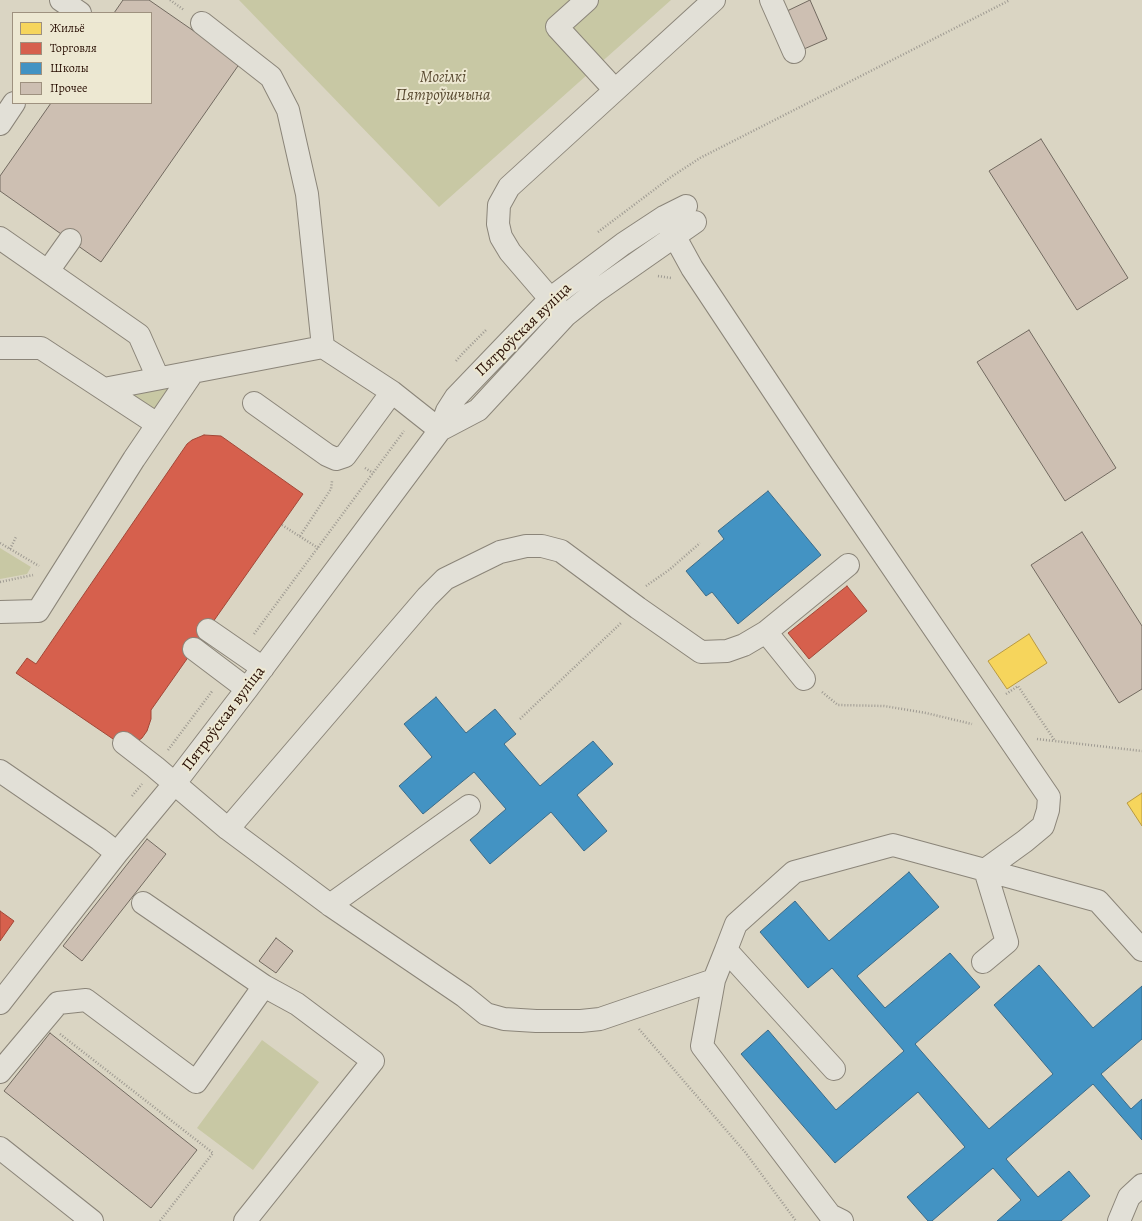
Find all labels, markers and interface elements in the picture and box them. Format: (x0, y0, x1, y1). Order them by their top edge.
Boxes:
legend (12, 12, 152, 104)
text: Жильё (50, 20, 85, 36)
text: Торговля (50, 40, 97, 56)
text: Школы (50, 60, 89, 76)
park label: Могілкі Пятроўшчына (396, 68, 490, 106)
text: Прочее (50, 80, 88, 96)
street label: Пятроўская вуліца (472, 279, 576, 381)
street label: Пятроўская вуліца (178, 663, 270, 775)

